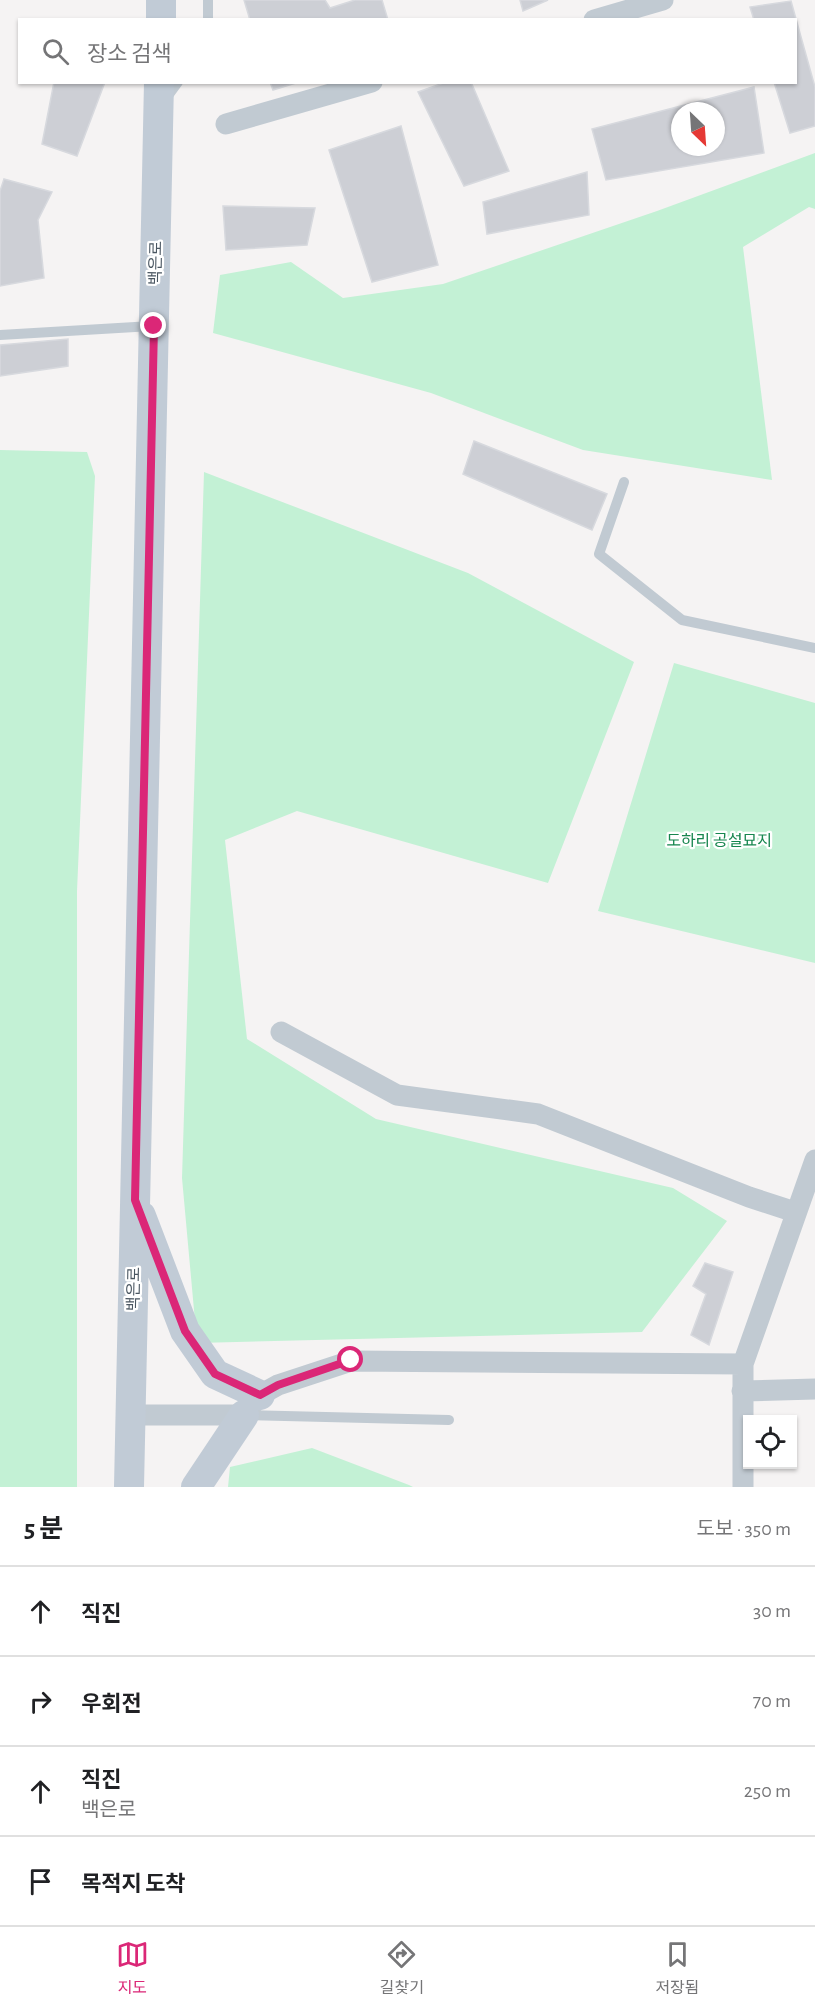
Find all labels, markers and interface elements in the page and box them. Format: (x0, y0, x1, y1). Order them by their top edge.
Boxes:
search box (18, 18, 797, 84)
icon: search (39, 35, 72, 68)
text: 장소 검색 (87, 43, 172, 65)
north arrow (671, 102, 725, 156)
street label: 백은로 (148, 241, 164, 285)
route end (140, 312, 166, 338)
park label: 도하리 공설묘지 (666, 833, 772, 849)
street label: 백은로 (126, 1267, 142, 1311)
route start (337, 1346, 363, 1372)
map controls (743, 1415, 797, 1469)
button: locate (743, 1415, 797, 1469)
text: 5 분 (24, 1516, 63, 1542)
text: 도보 · 350 m (697, 1519, 791, 1539)
icon: ahead (24, 1595, 57, 1628)
text: 30 m (753, 1601, 791, 1621)
text: 직진 (81, 1603, 121, 1625)
icon: right (24, 1685, 57, 1718)
text: 70 m (753, 1691, 791, 1711)
text: 우회전 (81, 1693, 142, 1715)
text: 직진 (81, 1769, 121, 1791)
icon: ahead (24, 1775, 57, 1808)
text: 250 m (744, 1781, 791, 1801)
text: 백은로 (81, 1800, 136, 1820)
icon: arrive (24, 1865, 57, 1898)
text: 목적지 도착 (81, 1873, 186, 1895)
tab: 지도 (116, 1938, 149, 1998)
tab: 길찾기 (380, 1938, 424, 1998)
tab: 저장됨 (655, 1938, 699, 1998)

